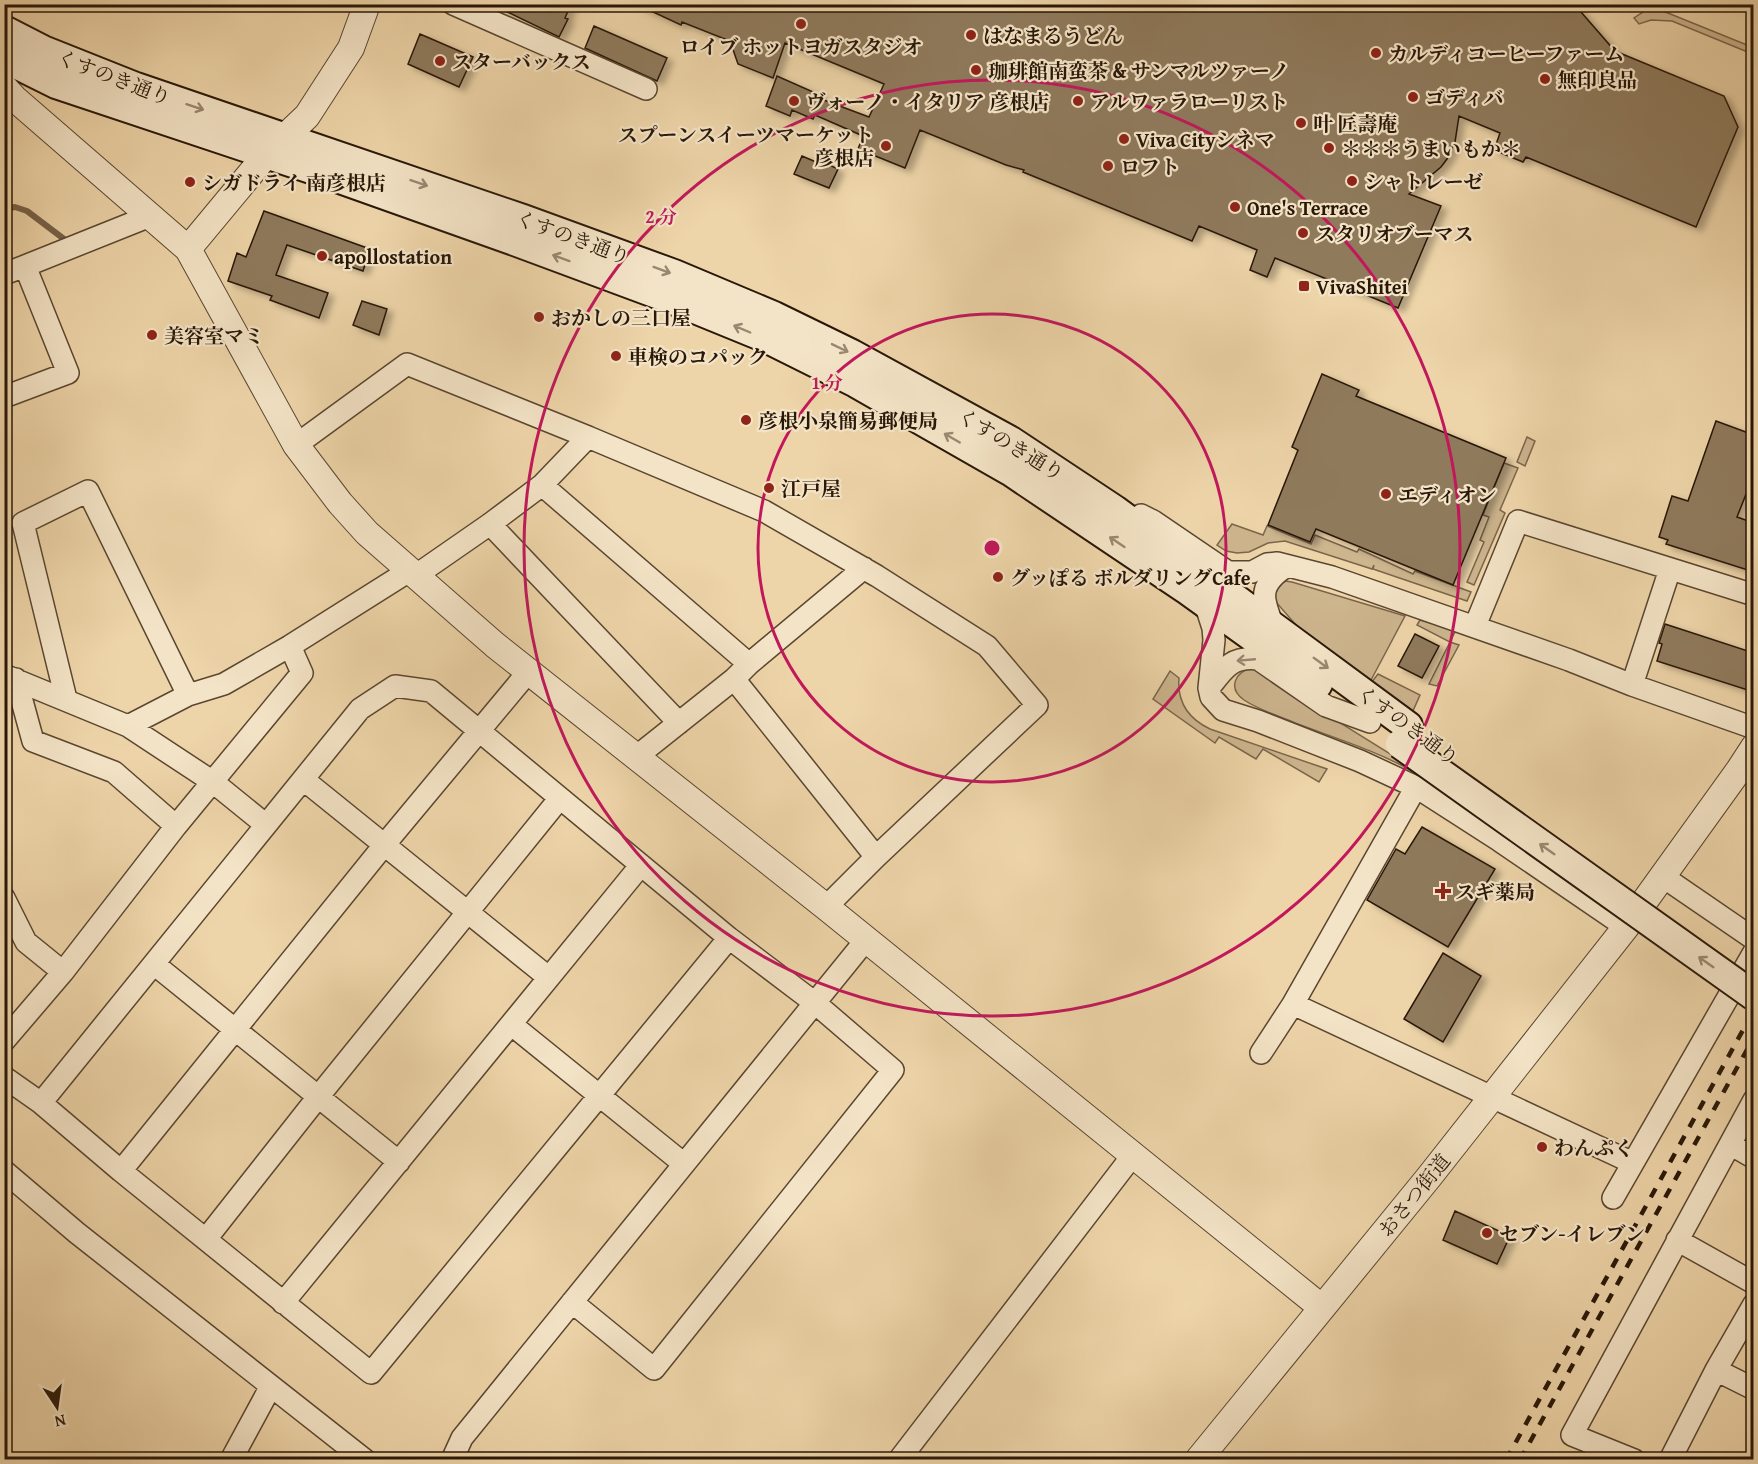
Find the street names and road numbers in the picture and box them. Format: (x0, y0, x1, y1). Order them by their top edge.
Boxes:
street label: くすのき通り (53, 42, 175, 112)
street label: くすのき通り (512, 203, 634, 271)
street label: くすのき通り (952, 401, 1070, 487)
street label: くすのき通り (1351, 678, 1465, 772)
street label: おさつ街道 (1371, 1147, 1457, 1243)

